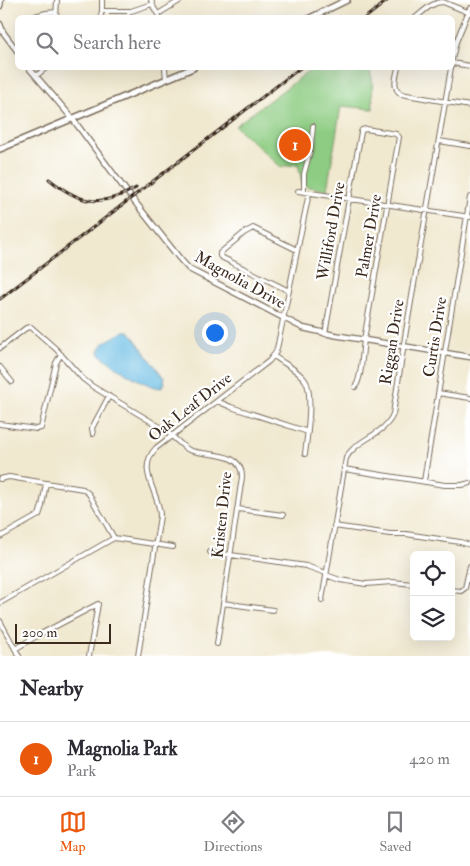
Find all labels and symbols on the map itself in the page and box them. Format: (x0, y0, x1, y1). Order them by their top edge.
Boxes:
pin: 1 (279, 126, 311, 164)
street label: Williford Drive (312, 180, 350, 283)
street label: Palmer Drive (352, 192, 386, 279)
street label: Magnolia Drive (191, 247, 289, 313)
street label: Curtis Drive (419, 295, 451, 378)
street label: Riggan Drive (375, 298, 409, 386)
your location (202, 320, 228, 346)
street label: Oak Leaf Drive (144, 368, 236, 446)
street label: Kristen Drive (208, 470, 237, 559)
scale bar (15, 621, 111, 644)

